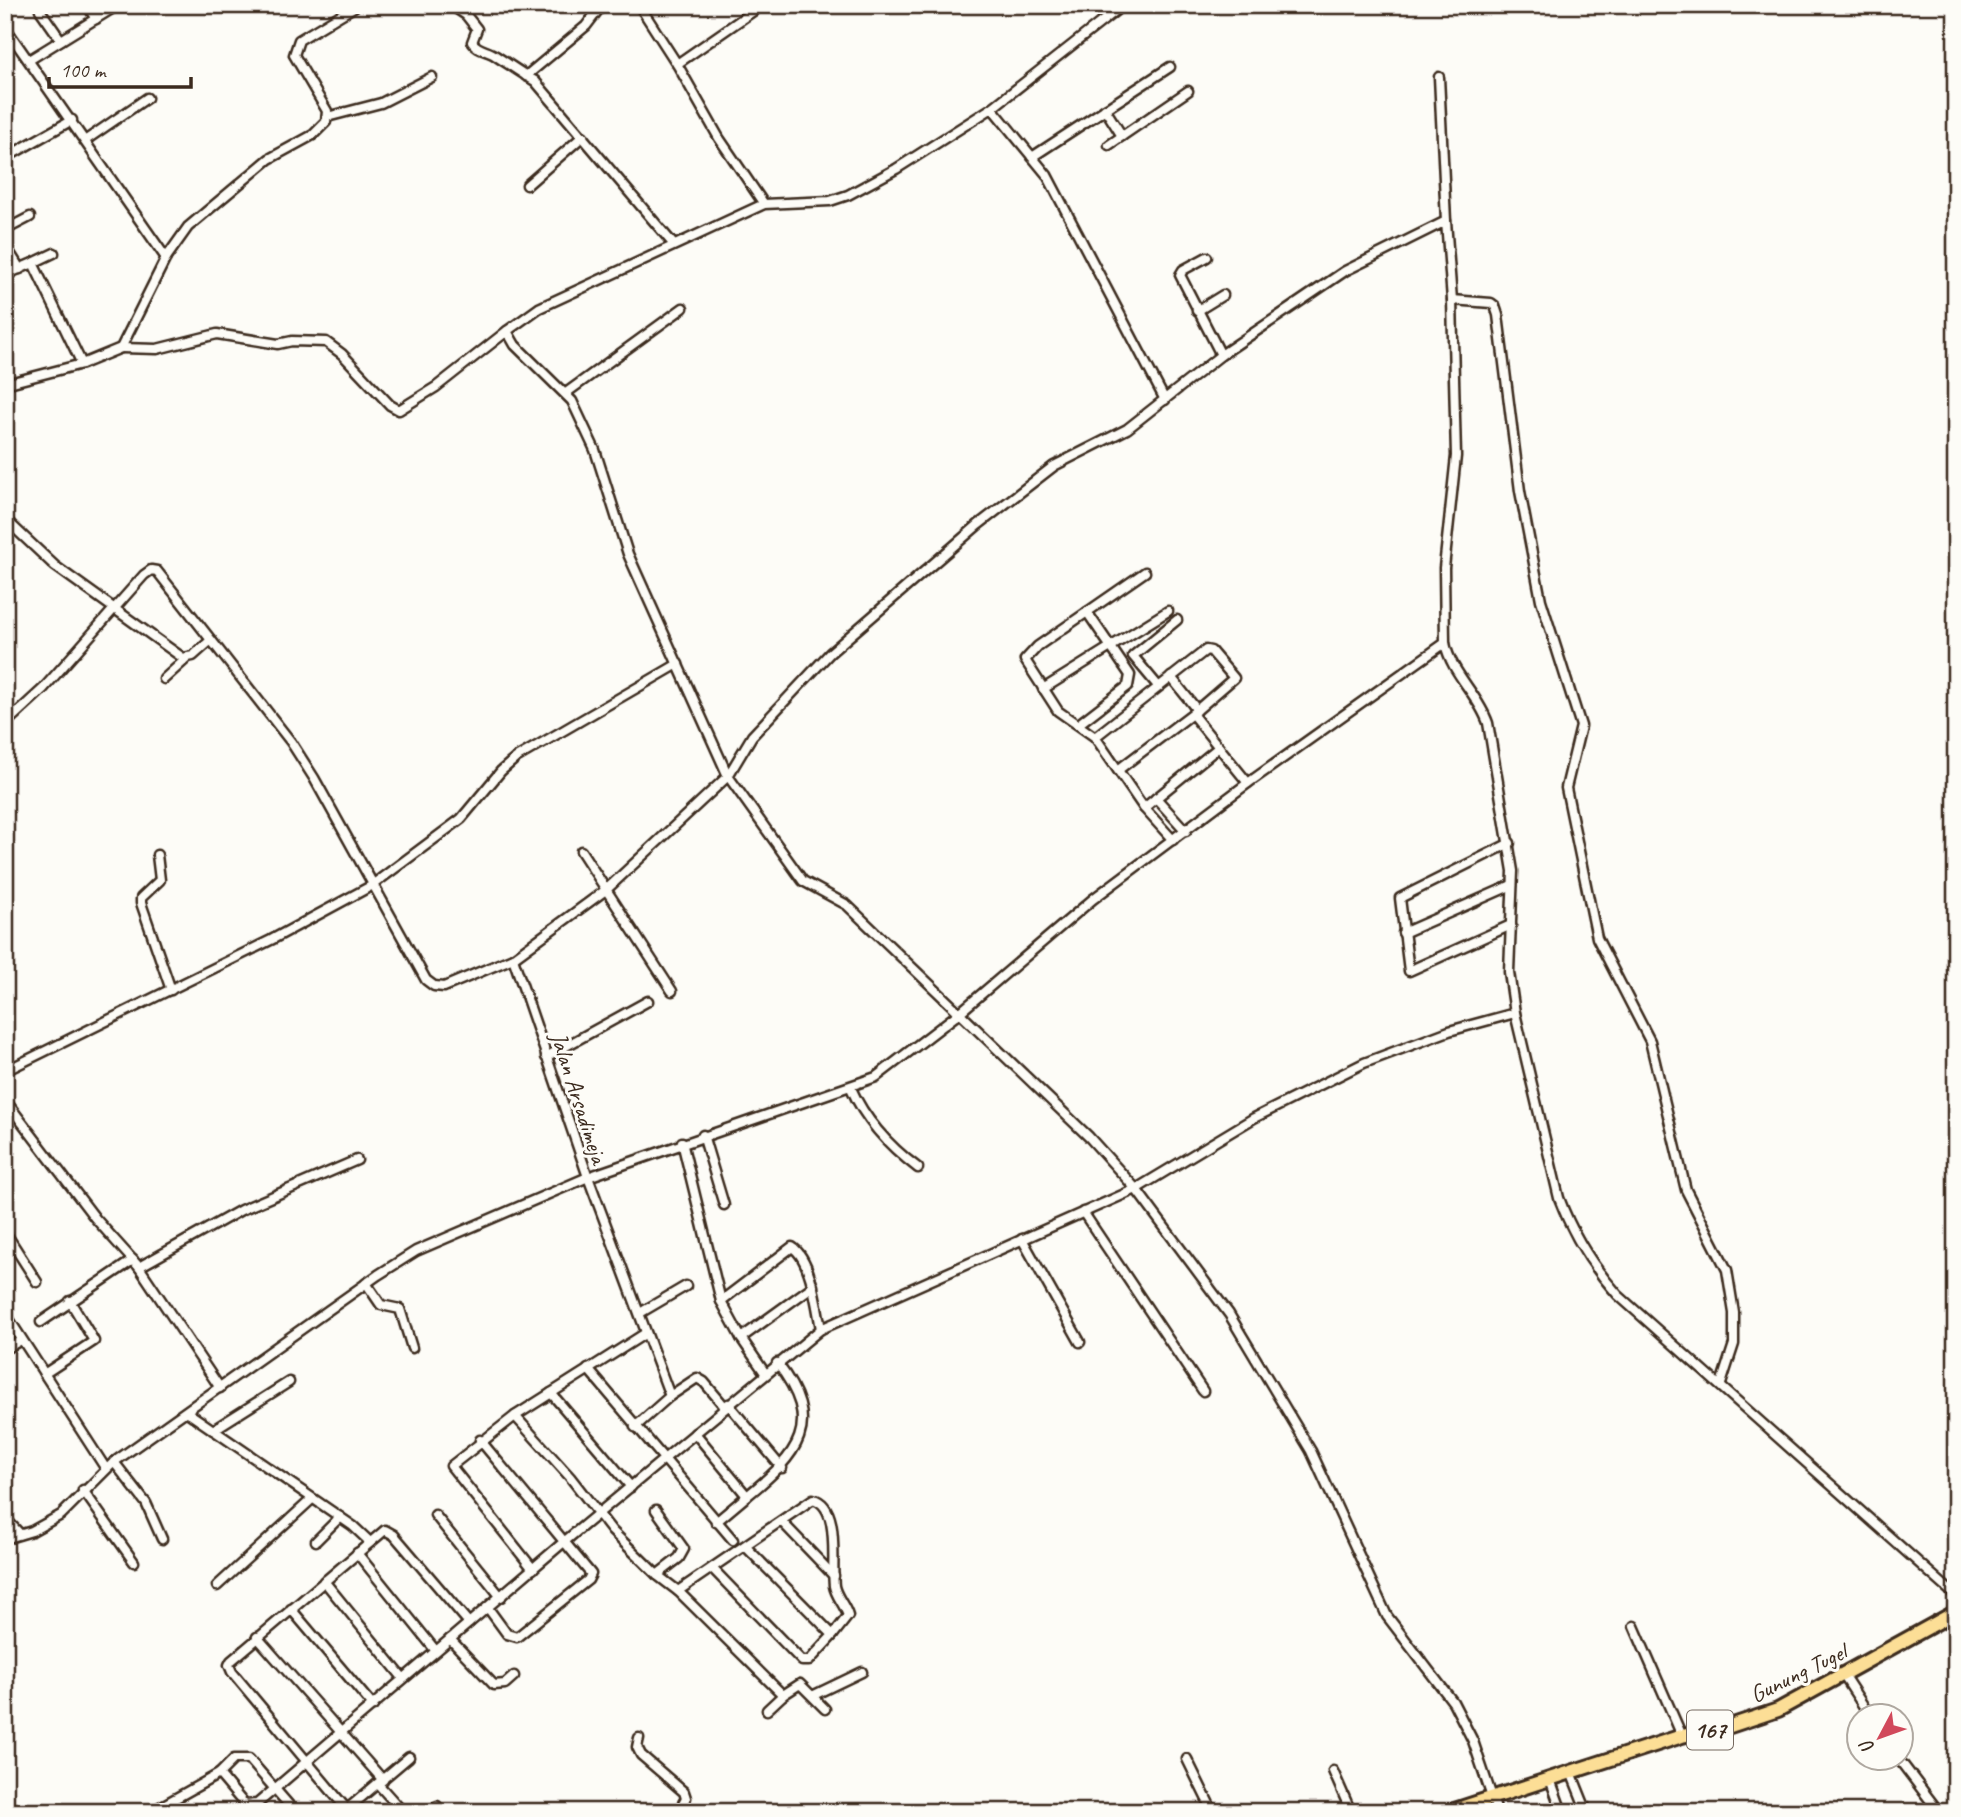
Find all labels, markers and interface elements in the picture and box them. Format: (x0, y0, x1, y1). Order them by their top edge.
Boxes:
scale bar (49, 46, 191, 90)
text: 100 m (60, 57, 107, 83)
street label: Jalan Arsadimeja (543, 1028, 615, 1170)
street label: Gunung Tugel (1745, 1635, 1855, 1709)
north arrow (1846, 1702, 1916, 1772)
road number: 167 (1687, 1710, 1733, 1750)
text: U (1853, 1733, 1880, 1759)

